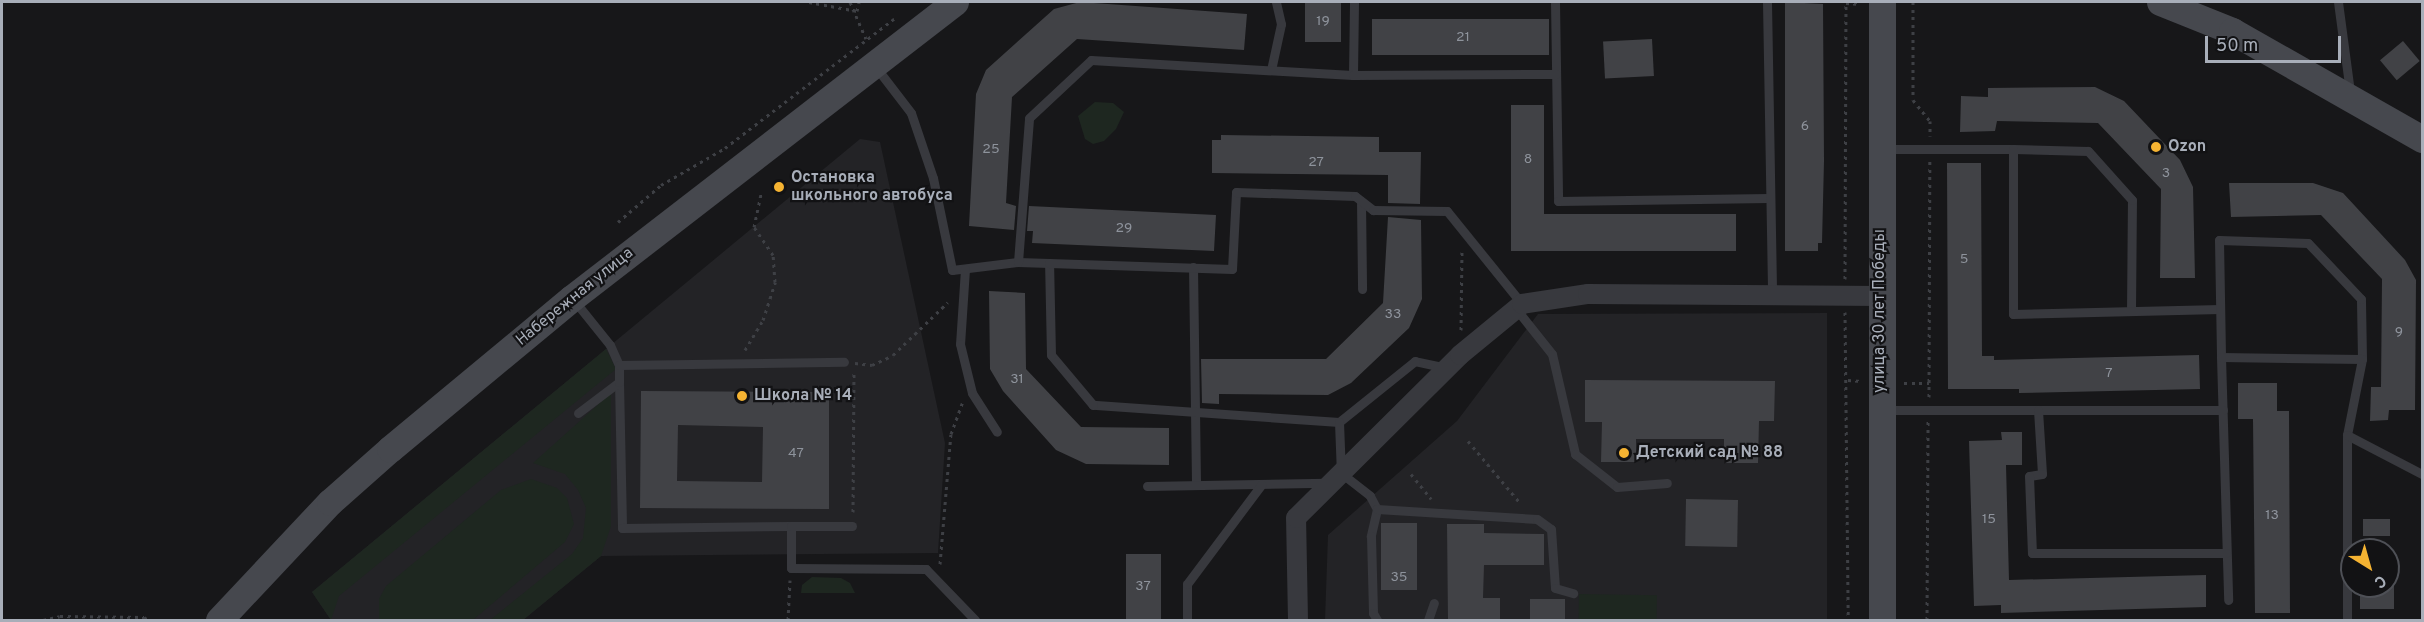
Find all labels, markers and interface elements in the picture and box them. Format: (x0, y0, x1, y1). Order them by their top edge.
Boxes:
house number: 19 (1316, 14, 1330, 30)
scale bar (2208, 24, 2344, 62)
house number: 21 (1456, 30, 1470, 46)
text: 50 m (2216, 35, 2258, 58)
house number: 6 (1801, 119, 1809, 135)
place label: Ozon (2168, 137, 2206, 157)
marker: Ozon (2149, 140, 2163, 154)
house number: 25 (982, 142, 1000, 158)
house number: 8 (1524, 152, 1532, 168)
house number: 27 (1308, 155, 1324, 171)
house number: 3 (2162, 166, 2170, 182)
place label: Остановка школьного автобуса (791, 168, 953, 206)
marker: Остановка школьного автобуса (772, 180, 786, 194)
house number: 29 (1116, 221, 1132, 237)
street label: улица 30 лет Победы (1870, 229, 1890, 393)
street label: Набережная улица (513, 244, 637, 350)
house number: 5 (1960, 252, 1968, 268)
house number: 33 (1385, 307, 1401, 323)
house number: 9 (2395, 325, 2403, 341)
house number: 7 (2105, 366, 2113, 382)
house number: 31 (1010, 372, 1024, 388)
place label: Школа № 14 (754, 386, 852, 406)
marker: Школа № 14 (735, 389, 749, 403)
place label: Детский сад № 88 (1636, 443, 1783, 463)
house number: 47 (788, 446, 804, 462)
marker: Детский сад № 88 (1617, 446, 1631, 460)
house number: 13 (2265, 508, 2279, 524)
house number: 15 (1982, 512, 1996, 528)
north arrow (2340, 538, 2400, 598)
house number: 35 (1390, 570, 1408, 586)
text: С (2370, 570, 2390, 592)
house number: 37 (1135, 579, 1151, 595)

